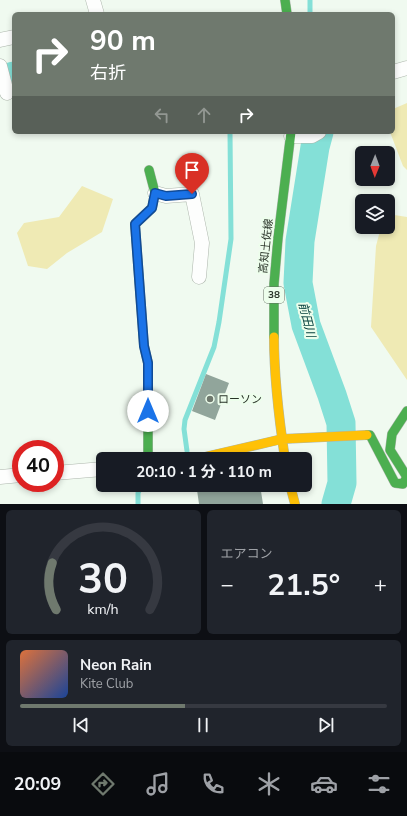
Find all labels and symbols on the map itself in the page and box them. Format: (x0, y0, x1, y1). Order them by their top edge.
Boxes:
north arrow (355, 146, 395, 186)
pin (175, 153, 209, 194)
street label: 高知土佐線 (256, 218, 276, 274)
road number: 38 (264, 287, 284, 303)
water label: 前田川 (295, 301, 320, 341)
position arrow (127, 390, 169, 432)
place label: ローソン (218, 392, 262, 407)
marker: ローソン (205, 394, 215, 404)
speed limit sign: 40 (12, 440, 64, 492)

